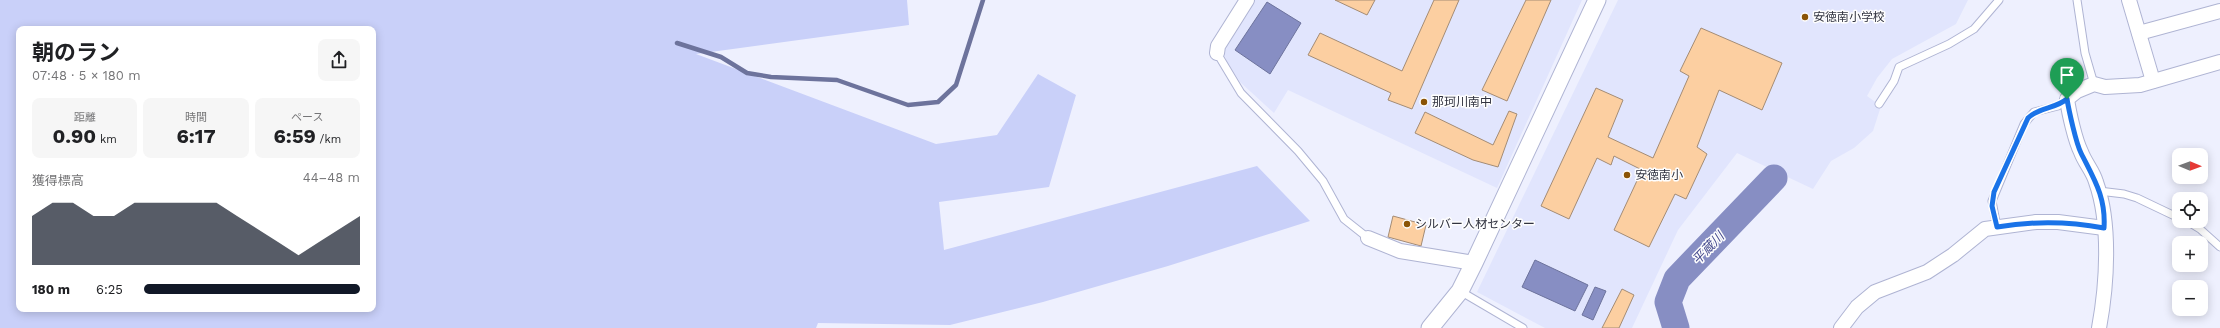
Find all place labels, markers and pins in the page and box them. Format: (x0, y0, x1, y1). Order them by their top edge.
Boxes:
place label: 安徳南小学校 (1813, 10, 1885, 24)
marker: 安徳南小学校 (1800, 12, 1810, 22)
pin (2050, 58, 2084, 99)
place label: 那珂川南中 (1432, 95, 1492, 109)
marker: 那珂川南中 (1419, 97, 1429, 107)
place label: 安徳南小 (1635, 168, 1683, 182)
marker: 安徳南小 (1622, 170, 1632, 180)
place label: シルバー人材センター (1415, 217, 1535, 231)
marker: シルバー人材センター (1402, 219, 1412, 229)

